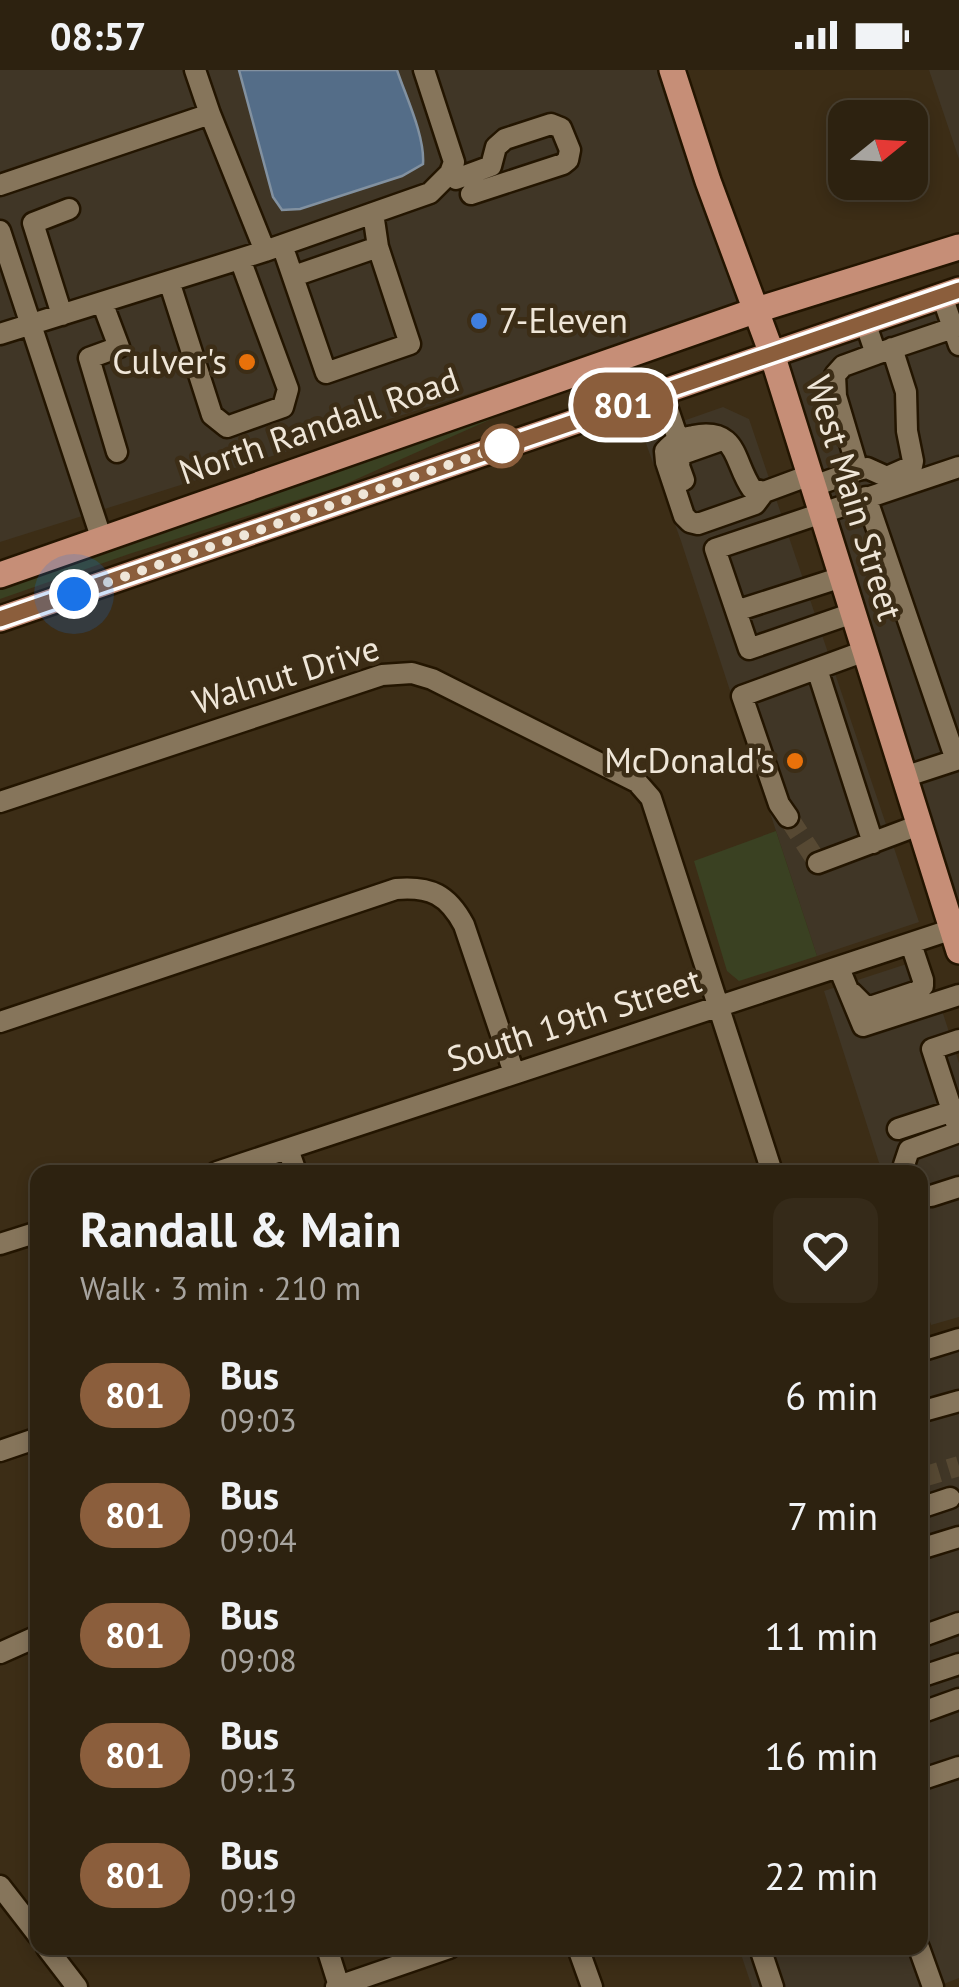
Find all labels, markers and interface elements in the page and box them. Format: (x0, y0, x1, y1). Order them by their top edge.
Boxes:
text: 08:57 (50, 11, 146, 60)
north arrow (828, 100, 928, 200)
map controls (828, 100, 928, 200)
place label: 7-Eleven (499, 297, 628, 343)
marker: 7-Eleven (468, 310, 490, 332)
place label: Culver's (112, 338, 227, 384)
marker: Culver's (236, 351, 258, 373)
street label: North Randall Road (173, 356, 465, 494)
street label: West Main Street (796, 370, 914, 626)
line badge: 801 (566, 372, 680, 438)
text: 801 (593, 382, 653, 428)
unlabelled marker (481, 425, 523, 467)
your location (49, 569, 99, 619)
street label: Walnut Drive (187, 624, 385, 724)
place label: McDonald's (604, 737, 775, 783)
marker: McDonald's (784, 750, 806, 772)
street label: South 19th Street (441, 956, 707, 1082)
text: Randall & Main (80, 1198, 401, 1260)
button: heart (773, 1198, 878, 1303)
text: Walk · 3 min · 210 m (80, 1267, 361, 1309)
text: Bus (220, 1350, 279, 1399)
text: 6 min (785, 1371, 878, 1420)
text: 801 (105, 1372, 165, 1418)
text: 09:03 (220, 1399, 297, 1441)
text: Bus (220, 1470, 279, 1519)
text: 7 min (787, 1491, 878, 1540)
text: 801 (105, 1492, 165, 1538)
text: 09:04 (220, 1519, 297, 1561)
text: Bus (220, 1590, 279, 1639)
text: 11 min (765, 1611, 878, 1660)
text: 801 (105, 1612, 165, 1658)
text: 09:08 (220, 1639, 297, 1681)
text: Bus (220, 1710, 279, 1759)
text: 16 min (765, 1731, 878, 1780)
text: 801 (105, 1732, 165, 1778)
text: 09:13 (220, 1759, 297, 1801)
text: Bus (220, 1830, 279, 1879)
text: 22 min (765, 1851, 878, 1900)
text: 801 (105, 1852, 165, 1898)
text: 09:19 (220, 1879, 297, 1921)

